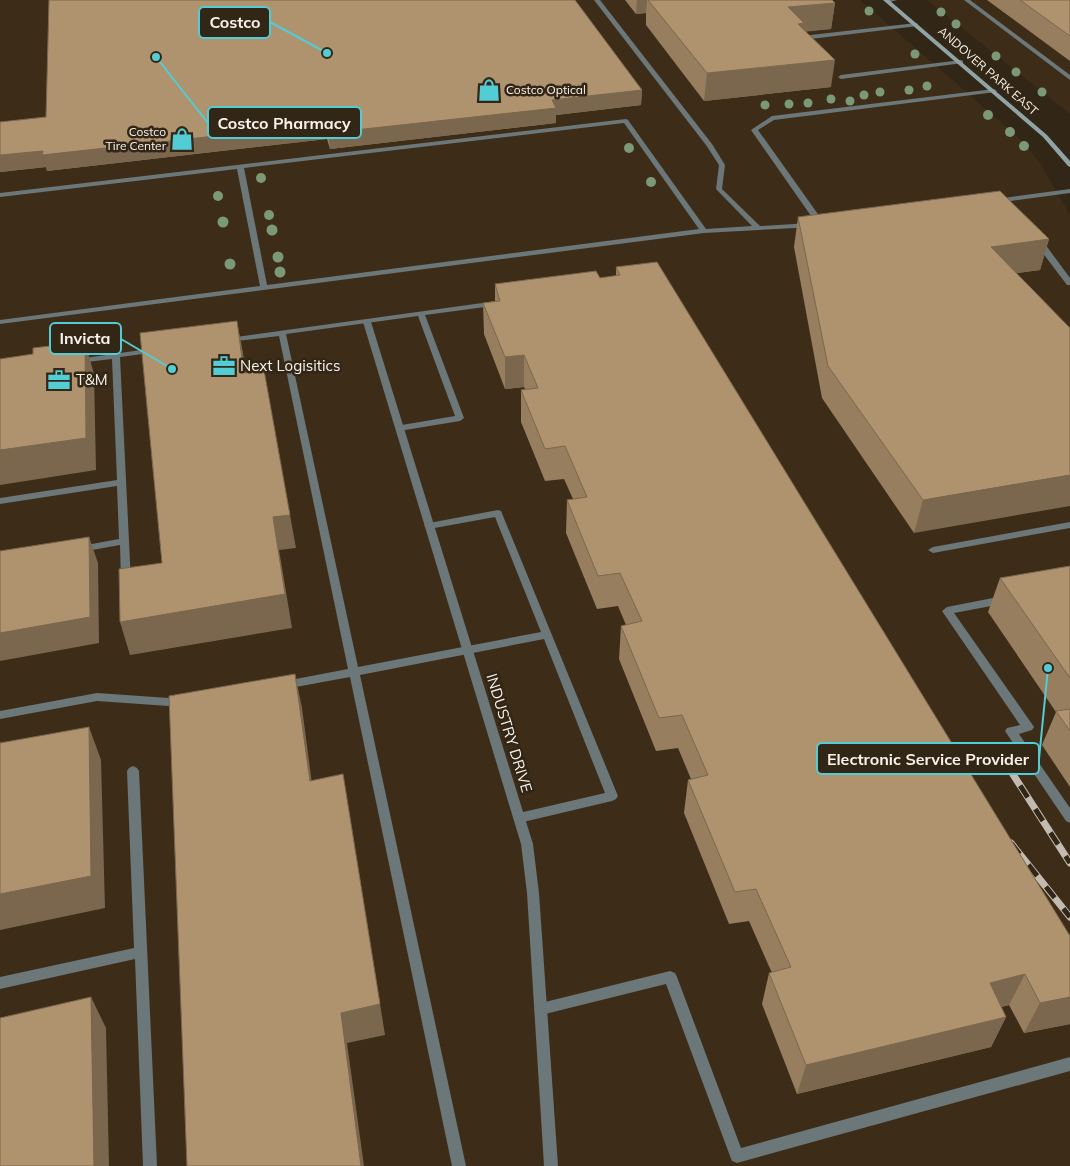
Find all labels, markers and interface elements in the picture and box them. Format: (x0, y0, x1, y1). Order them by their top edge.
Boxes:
callout: Costco (199, 7, 270, 38)
text: Costco (209, 12, 261, 32)
street label: ANDOVER PARK EAST (935, 23, 1042, 119)
shop icon: Costco Optical (476, 77, 502, 103)
place label: Costco Optical (506, 82, 586, 97)
callout: Costco Pharmacy (208, 107, 361, 138)
text: Costco Pharmacy (217, 113, 351, 133)
place label: Costco Tire Center (106, 124, 167, 153)
shop icon: Costco Tire Center (169, 126, 195, 152)
callout: Invicta (50, 323, 121, 354)
text: Invicta (59, 328, 111, 348)
office icon: Next Logisitics (211, 353, 237, 379)
place label: Next Logisitics (240, 356, 340, 375)
office icon: T&M (46, 367, 72, 393)
place label: T&M (76, 370, 108, 389)
street label: INDUSTRY DRIVE (482, 671, 537, 795)
callout: Electronic Service Provider (817, 743, 1039, 774)
text: Electronic Service Provider (827, 749, 1030, 769)

